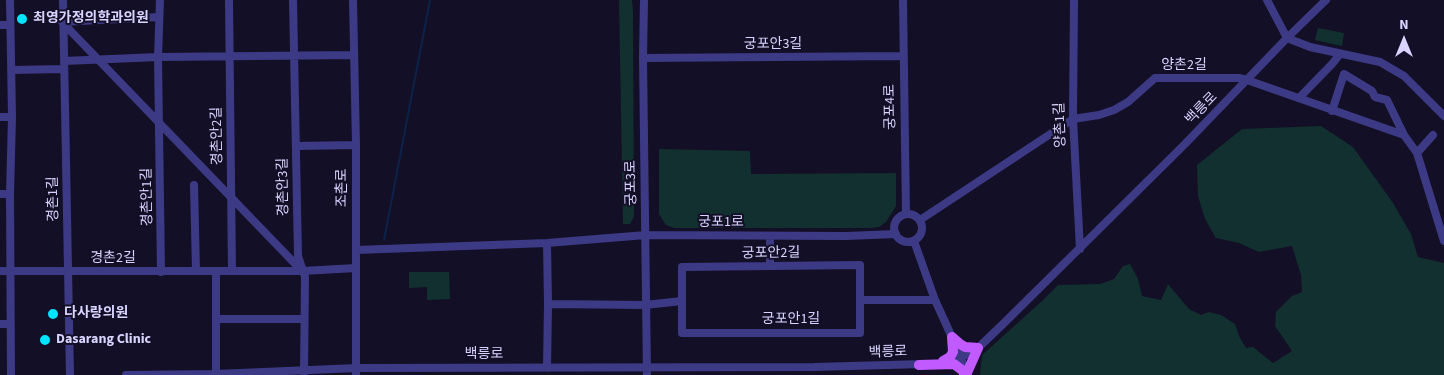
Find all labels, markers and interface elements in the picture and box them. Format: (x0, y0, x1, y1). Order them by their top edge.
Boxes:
place label: 최영가정의학과의원 (33, 11, 149, 27)
marker: 최영가정의학과의원 (15, 12, 29, 26)
north arrow (1379, 15, 1429, 65)
text: N (1399, 15, 1409, 35)
street label: 궁포안3길 (744, 37, 802, 53)
street label: 양촌2길 (1161, 58, 1207, 74)
street label: 궁포4로 (882, 84, 900, 130)
street label: 백릉로 (1183, 89, 1221, 129)
street label: 양촌1길 (1052, 102, 1070, 148)
street label: 경촌안2길 (209, 107, 227, 165)
street label: 경촌안3길 (275, 158, 293, 216)
street label: 궁포3로 (623, 160, 641, 206)
street label: 경촌안1길 (139, 168, 157, 226)
street label: 조촌로 (335, 169, 351, 207)
street label: 경촌1길 (45, 176, 63, 222)
street label: 궁포1로 (698, 215, 744, 231)
street label: 궁포안2길 (742, 245, 800, 263)
street label: 경촌2길 (90, 251, 136, 267)
place label: 다사랑의원 (64, 306, 128, 322)
marker: 다사랑의원 (46, 307, 60, 321)
street label: 궁포안1길 (762, 312, 820, 328)
place label: Dasarang Clinic (56, 332, 151, 348)
marker: Dasarang Clinic (38, 333, 52, 347)
street label: 백릉로 (868, 344, 908, 362)
street label: 백릉로 (465, 347, 503, 363)

